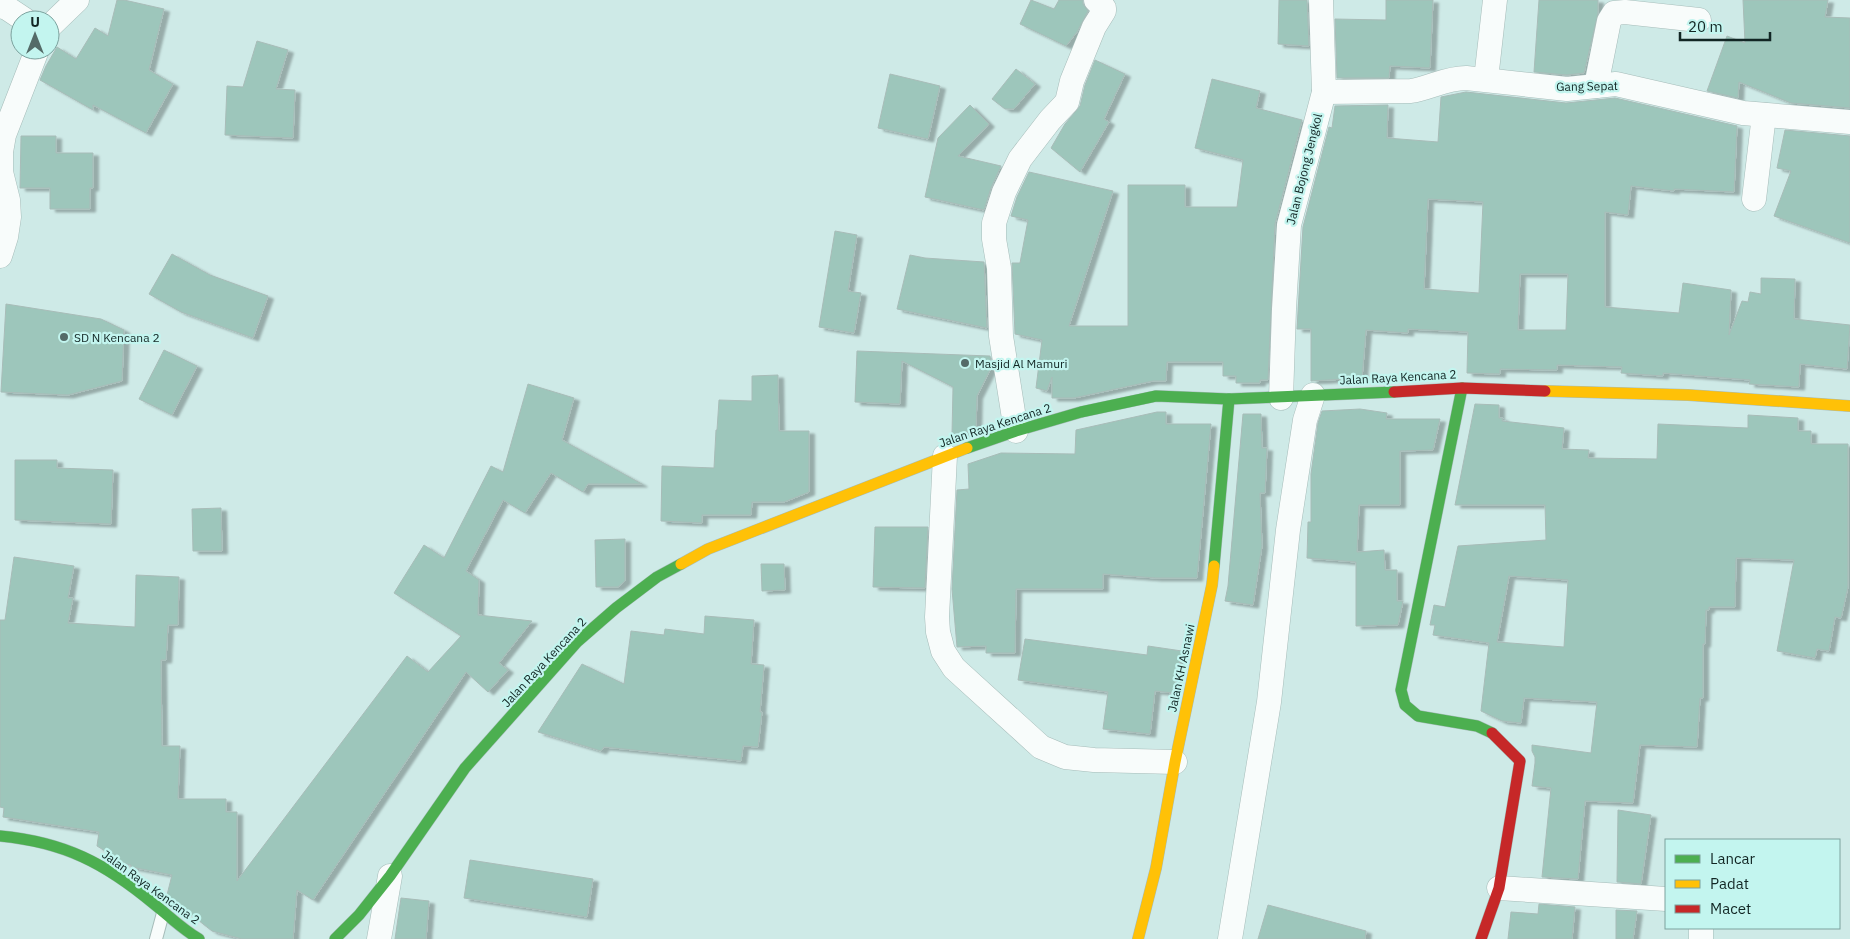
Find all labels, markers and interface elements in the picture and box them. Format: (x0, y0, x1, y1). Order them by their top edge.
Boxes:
north arrow (10, 10, 60, 60)
scale bar (1680, 10, 1770, 42)
text: U (30, 13, 40, 31)
text: 20 m (1688, 17, 1723, 36)
street label: Gang Sepat (1556, 78, 1618, 94)
street label: Jalan Bojong Jengkol (1283, 112, 1325, 226)
place label: SD N Kencana 2 (74, 330, 160, 345)
marker: SD N Kencana 2 (58, 331, 70, 343)
place label: Masjid Al Mamuri (975, 356, 1067, 371)
marker: Masjid Al Mamuri (959, 357, 971, 369)
street label: Jalan Raya Kencana 2 (1339, 366, 1457, 388)
street label: Jalan Raya Kencana 2 (937, 400, 1053, 450)
street label: Jalan Raya Kencana 2 (499, 614, 589, 710)
street label: Jalan KH Asnawi (1164, 623, 1198, 713)
legend (1665, 839, 1840, 929)
street label: Jalan Raya Kencana 2 (99, 846, 203, 928)
text: Lancar (1710, 849, 1756, 868)
text: Padat (1710, 874, 1749, 893)
text: Macet (1710, 899, 1751, 918)

